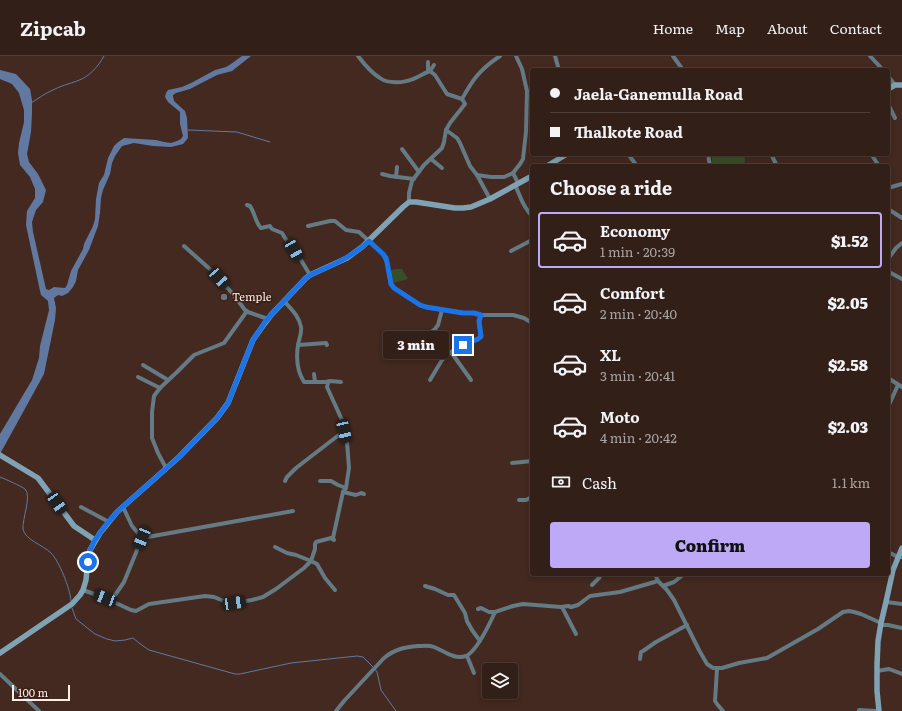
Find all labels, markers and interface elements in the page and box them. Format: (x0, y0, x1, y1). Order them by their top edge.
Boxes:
text: Zipcab (20, 14, 86, 42)
text: Home (653, 18, 693, 38)
text: Map (715, 18, 745, 38)
text: About (767, 18, 808, 38)
text: Contact (830, 18, 882, 38)
text: Jaela-Ganemulla Road (574, 82, 743, 105)
text: Thalkote Road (574, 120, 683, 143)
text: Choose a ride (550, 174, 672, 201)
text: Economy (600, 219, 670, 242)
icon: car (552, 222, 588, 258)
text: $1.52 (831, 229, 868, 252)
car (283, 237, 305, 263)
text: 1 min · 20:39 (600, 242, 675, 261)
car (207, 265, 231, 291)
text: Comfort (600, 281, 665, 304)
icon: car (552, 284, 588, 320)
place label: Temple (232, 288, 272, 304)
text: $2.05 (828, 291, 868, 314)
marker: Temple (219, 292, 229, 302)
text: 2 min · 20:40 (600, 304, 677, 323)
callout: 3 min (383, 331, 449, 359)
text: 3 min (397, 335, 435, 354)
route end (454, 336, 472, 354)
text: XL (600, 343, 621, 366)
icon: car (552, 346, 588, 382)
text: $2.58 (828, 353, 868, 376)
text: 3 min · 20:41 (600, 366, 675, 385)
text: Moto (600, 405, 640, 428)
icon: car (552, 408, 588, 444)
text: $2.03 (828, 415, 868, 438)
car (335, 418, 353, 444)
text: 4 min · 20:42 (600, 428, 677, 447)
icon: cash (550, 471, 572, 493)
text: Cash (582, 471, 617, 494)
text: 1.1 km (832, 473, 870, 492)
car (45, 490, 69, 516)
button: Confirm (550, 522, 870, 568)
car (132, 525, 152, 551)
route start (79, 553, 97, 571)
car (92, 588, 118, 608)
car (221, 595, 247, 611)
map controls (482, 663, 518, 699)
button: layers (482, 663, 518, 699)
scale bar (12, 683, 70, 702)
text: 100 m (18, 684, 48, 700)

